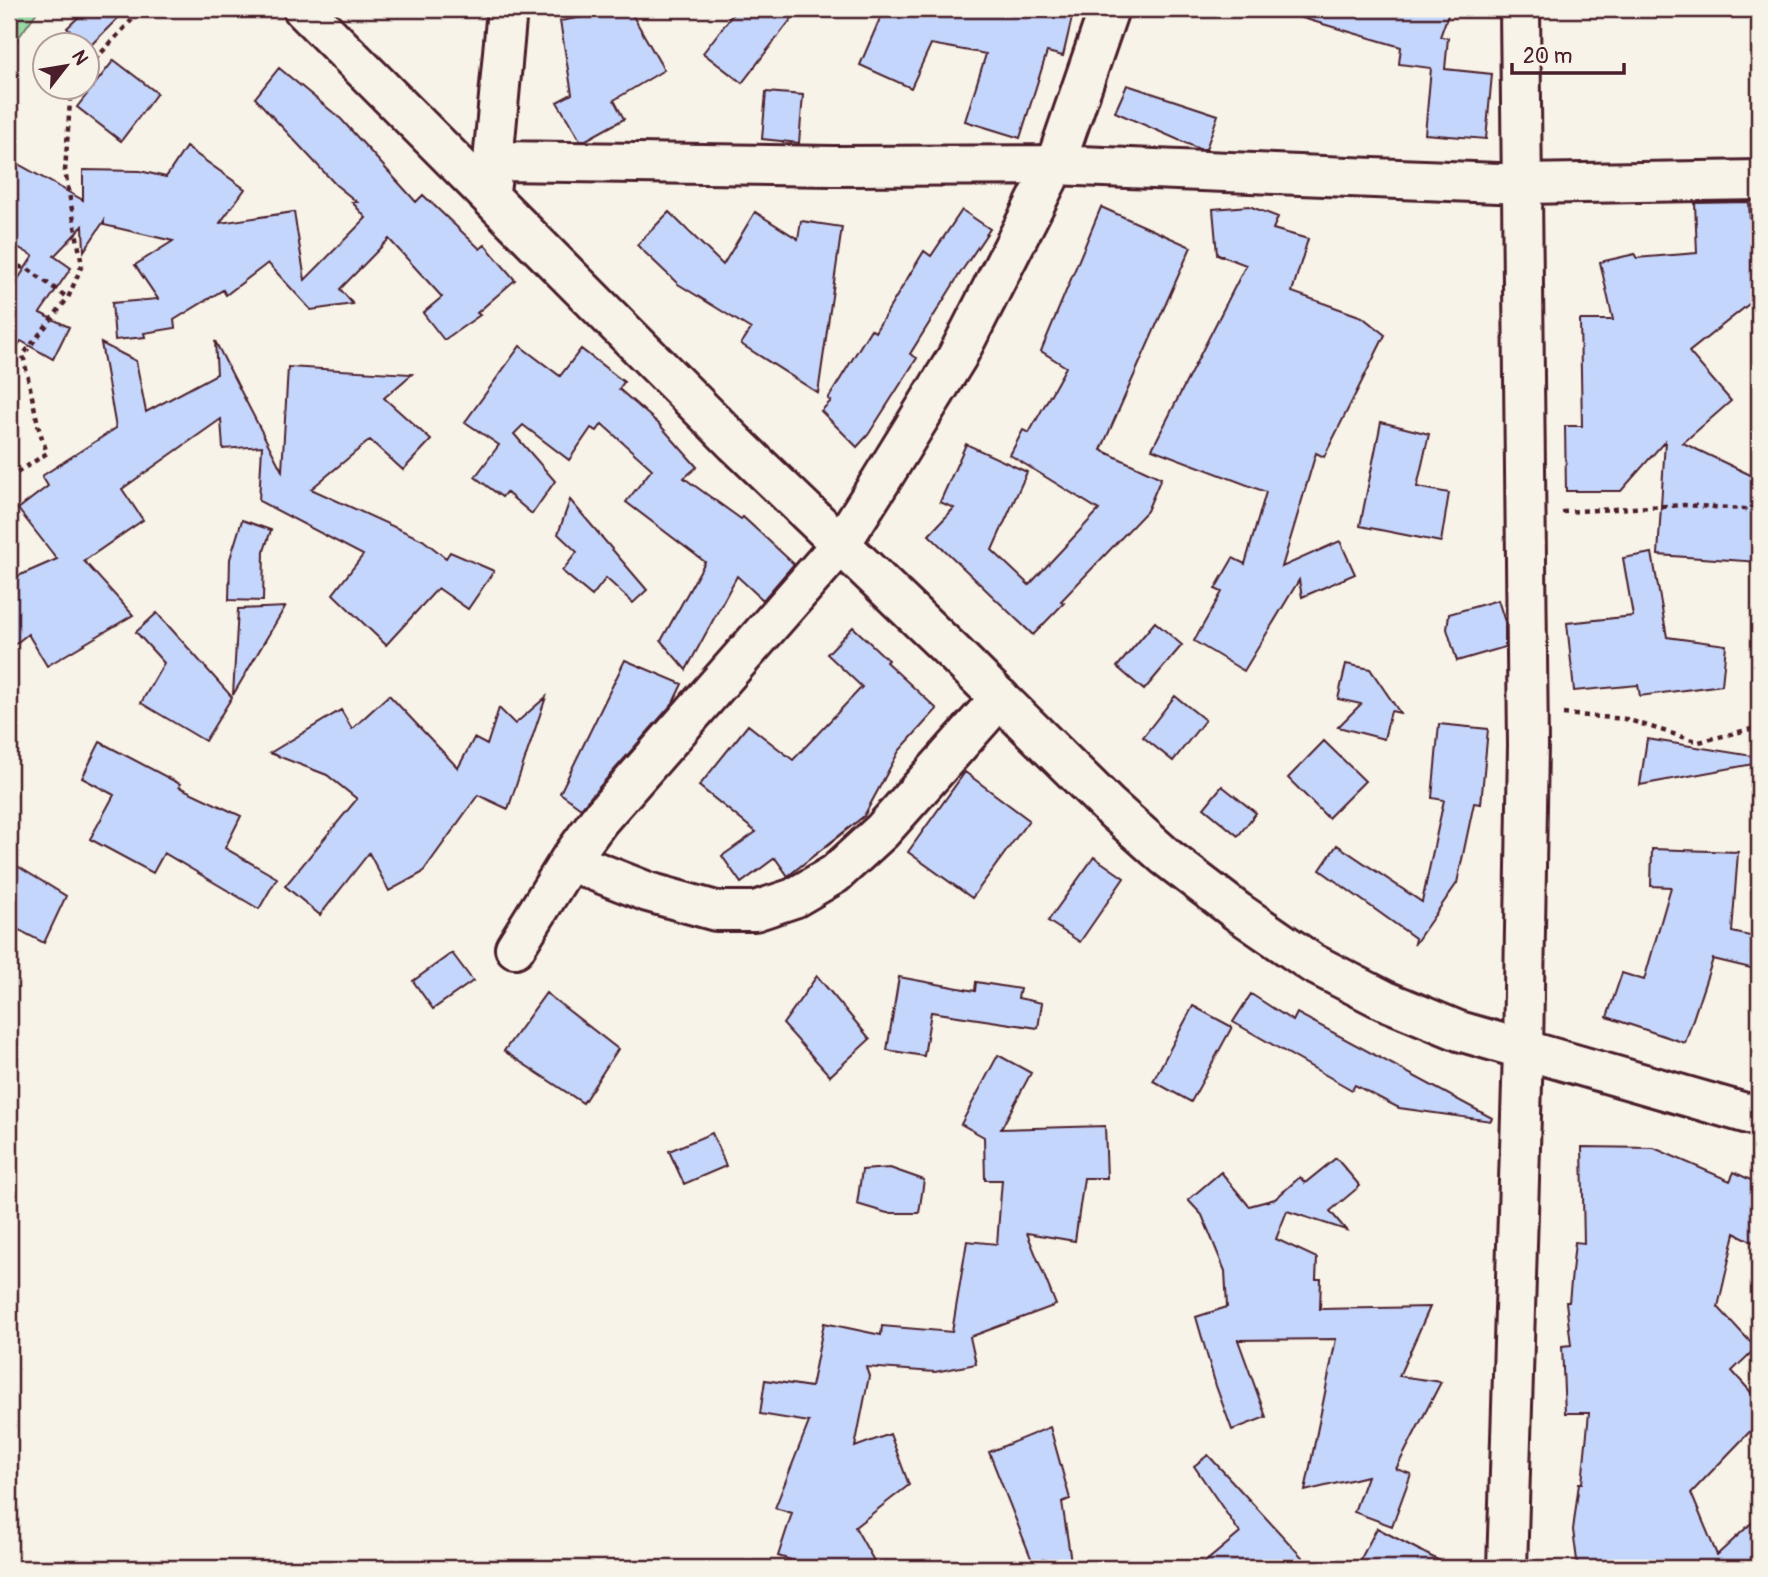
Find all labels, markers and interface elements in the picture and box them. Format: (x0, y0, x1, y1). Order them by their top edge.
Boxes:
north arrow (32, 32, 102, 102)
scale bar (1512, 32, 1624, 76)
text: 20 m (1523, 43, 1572, 70)
text: N (66, 46, 93, 70)

